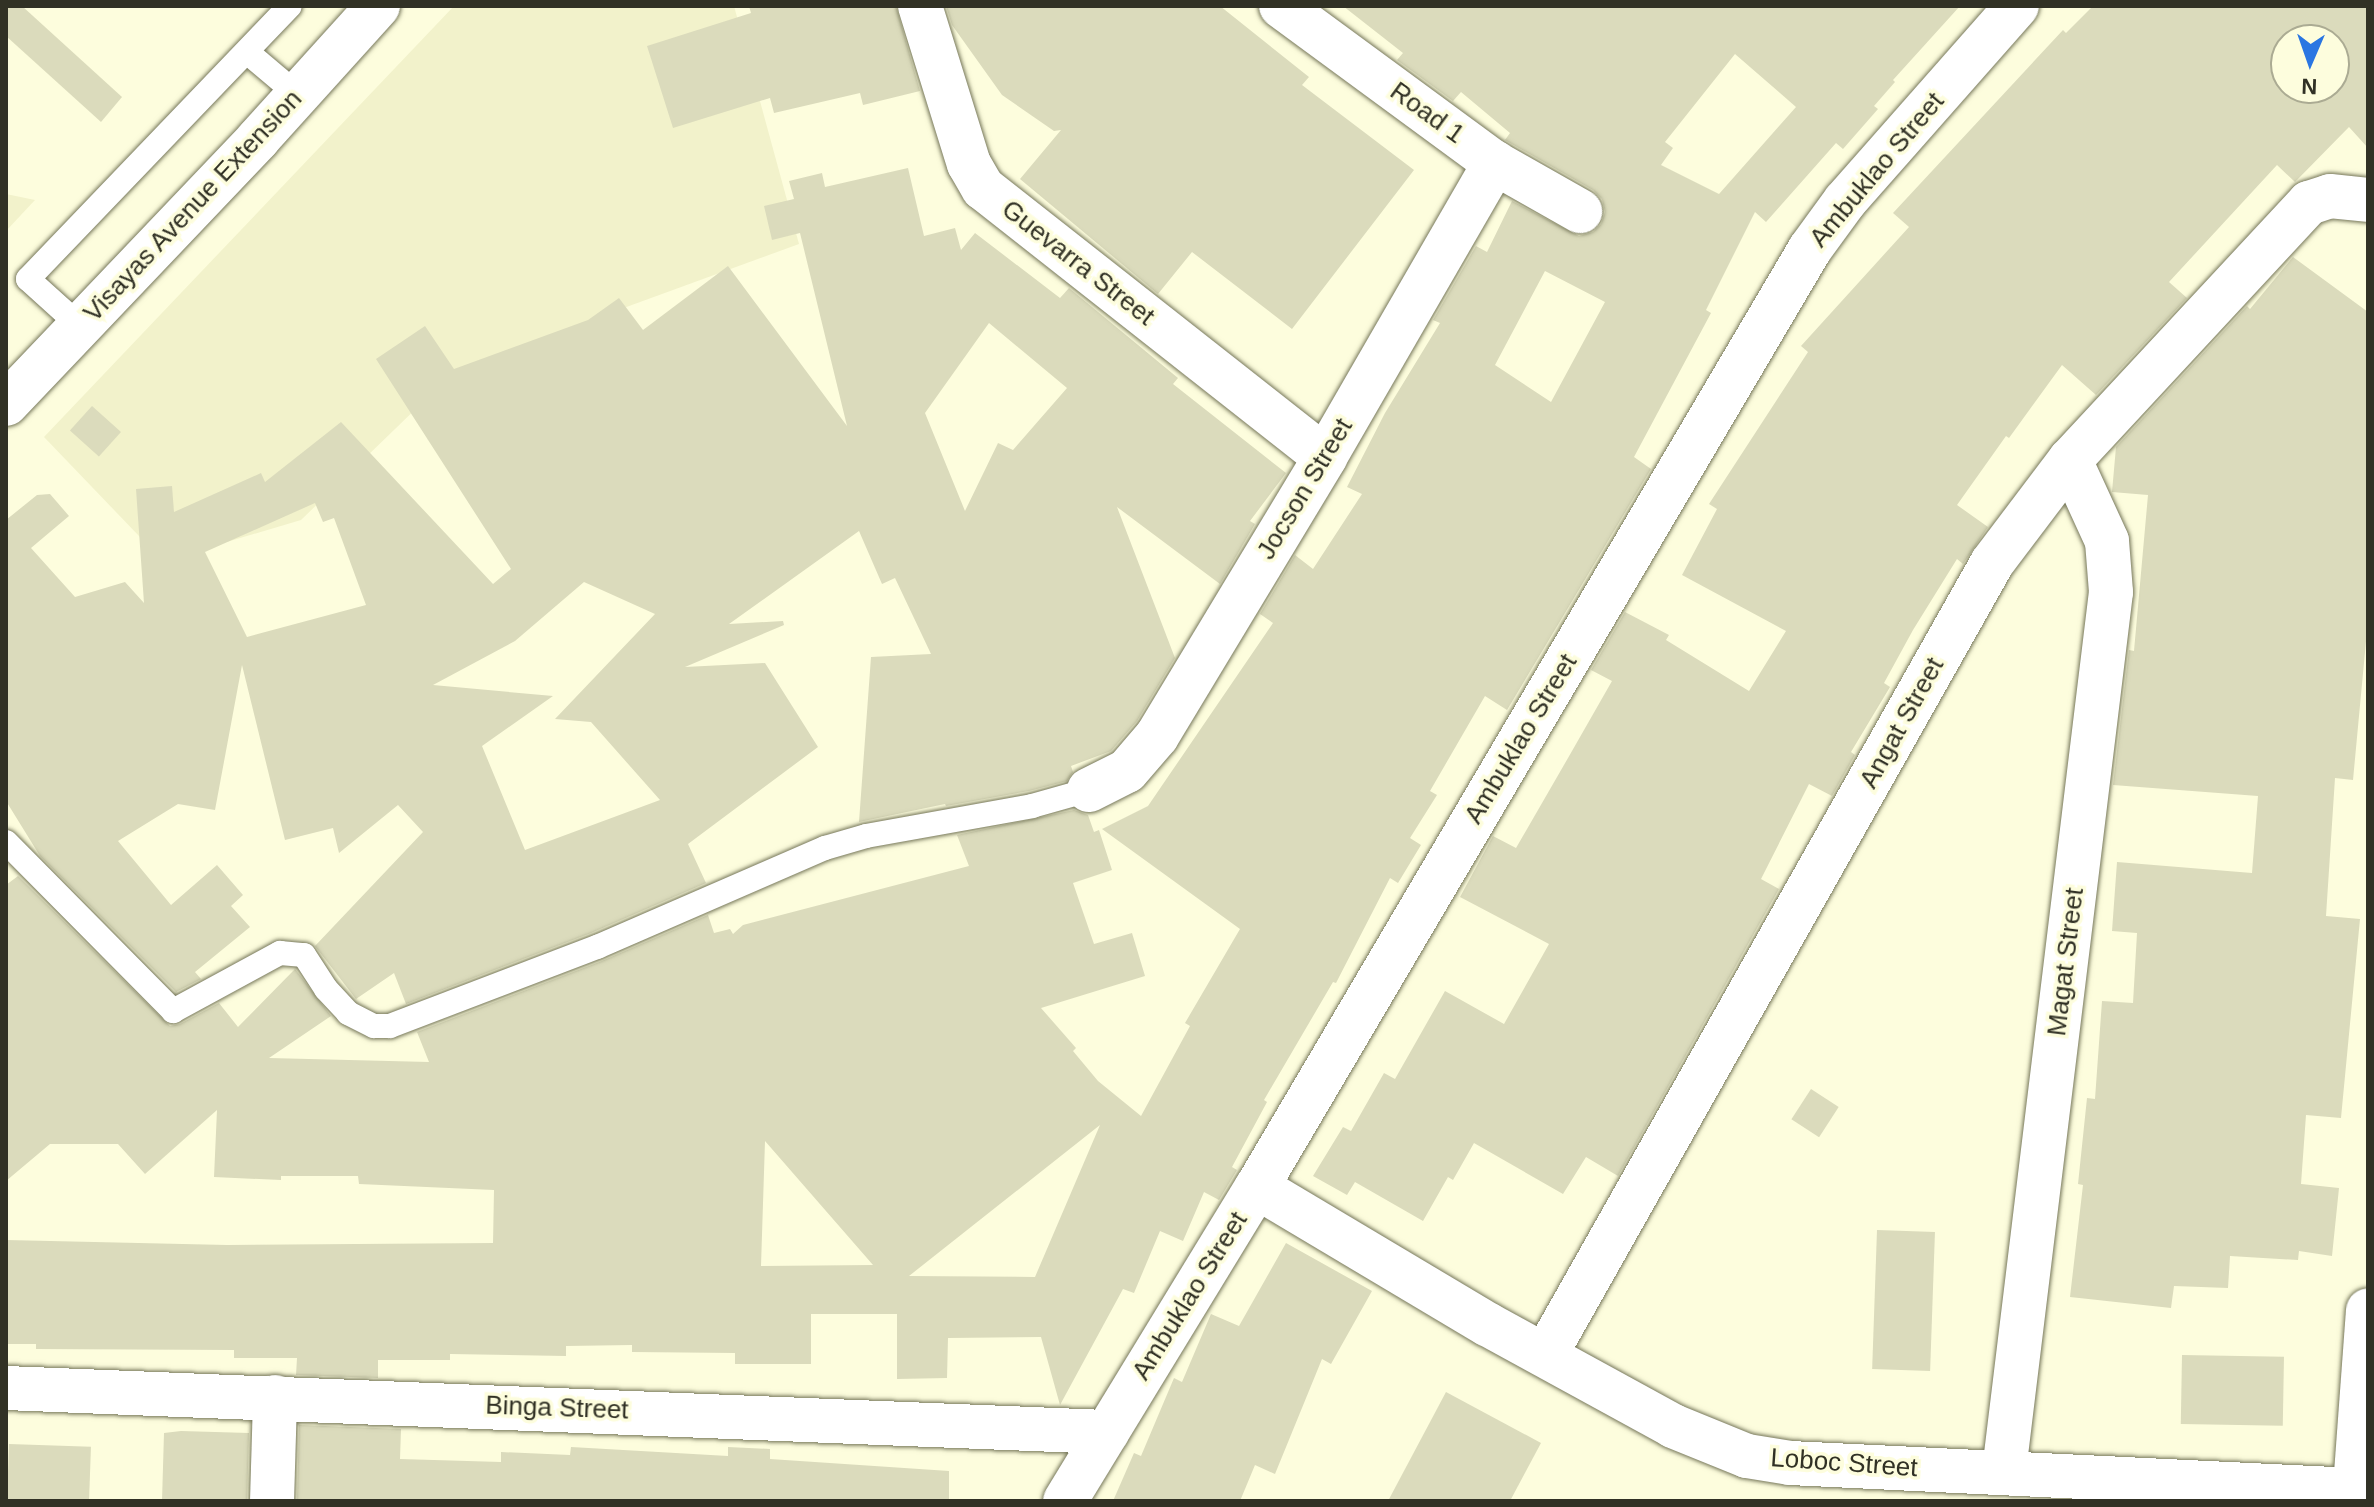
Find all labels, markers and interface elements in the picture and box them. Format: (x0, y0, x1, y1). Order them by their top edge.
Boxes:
north arrow (2270, 24, 2350, 104)
text: N (2301, 74, 2318, 99)
street label: Road 1 (1384, 76, 1470, 150)
street label: Visayas Avenue Extension (77, 83, 309, 329)
street label: Ambuklao Street (1803, 86, 1951, 254)
street label: Guevarra Street (996, 194, 1160, 332)
street label: Jocson Street (1251, 413, 1359, 565)
street label: Ambuklao Street (1458, 649, 1584, 829)
street label: Angat Street (1853, 652, 1951, 794)
street label: Magat Street (2041, 886, 2091, 1038)
street label: Ambuklao Street (1126, 1206, 1254, 1386)
street label: Binga Street (485, 1390, 629, 1426)
street label: Loboc Street (1769, 1442, 1919, 1484)

